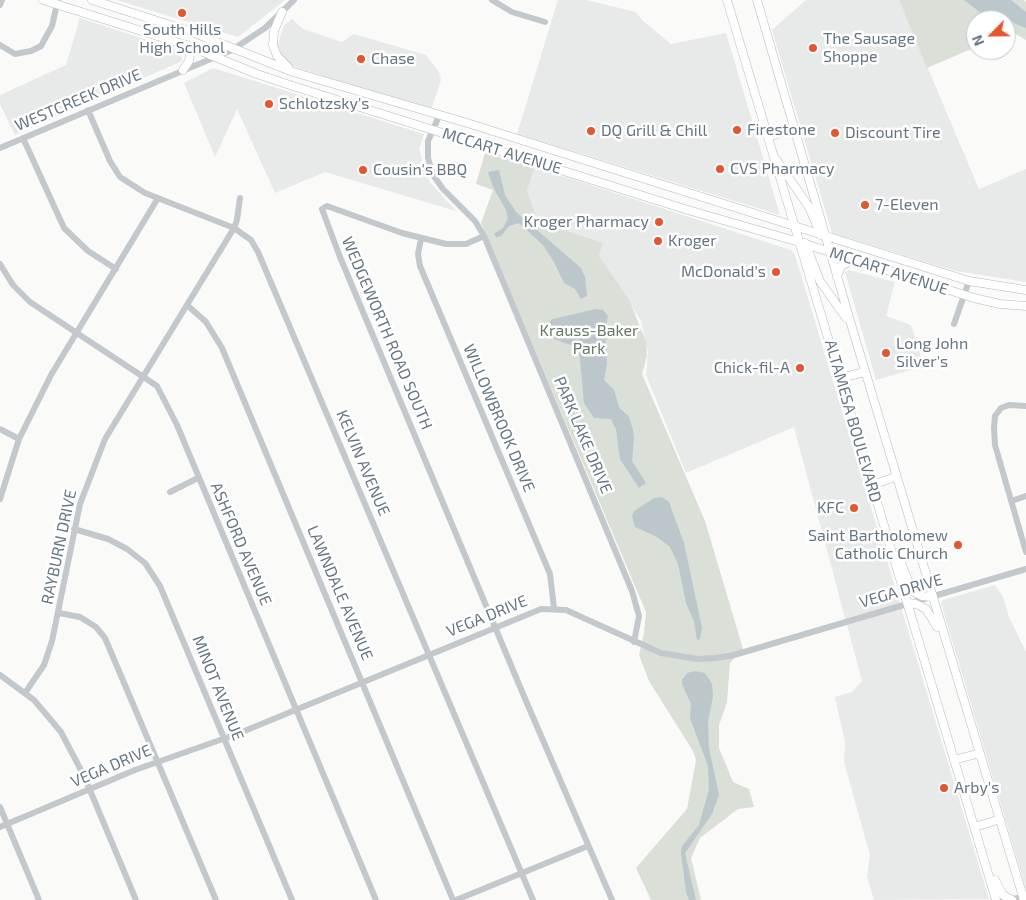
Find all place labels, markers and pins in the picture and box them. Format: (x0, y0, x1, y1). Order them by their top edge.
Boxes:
marker: South Hills High School (176, 7, 188, 19)
place label: South Hills High School (139, 20, 225, 58)
place label: The Sausage Shoppe (823, 29, 915, 67)
marker: The Sausage Shoppe (807, 42, 819, 54)
place label: Chase (371, 49, 415, 69)
marker: Chase (355, 53, 367, 65)
place label: Schlotzsky's (279, 94, 369, 114)
marker: Schlotzsky's (263, 98, 275, 110)
place label: Firestone (747, 120, 816, 140)
place label: DQ Grill & Chill (601, 121, 707, 141)
place label: Discount Tire (845, 123, 941, 143)
marker: Firestone (731, 124, 743, 136)
marker: DQ Grill & Chill (585, 125, 597, 137)
marker: Discount Tire (829, 127, 841, 139)
place label: CVS Pharmacy (730, 159, 834, 179)
place label: Cousin's BBQ (373, 160, 467, 180)
marker: CVS Pharmacy (714, 163, 726, 175)
marker: Cousin's BBQ (357, 164, 369, 176)
place label: 7-Eleven (875, 195, 939, 215)
marker: 7-Eleven (859, 199, 871, 211)
place label: Kroger Pharmacy (524, 212, 649, 232)
marker: Kroger Pharmacy (653, 216, 665, 228)
place label: Kroger (668, 231, 717, 251)
marker: Kroger (652, 235, 664, 247)
place label: McDonald's (681, 262, 766, 282)
marker: McDonald's (770, 266, 782, 278)
place label: Long John Silver's (896, 334, 968, 372)
marker: Long John Silver's (880, 347, 892, 359)
place label: Chick-fil-A (714, 358, 790, 378)
marker: Chick-fil-A (794, 362, 806, 374)
place label: KFC (817, 498, 844, 518)
marker: KFC (848, 502, 860, 514)
place label: Saint Bartholomew Catholic Church (808, 526, 948, 564)
marker: Saint Bartholomew Catholic Church (952, 539, 964, 551)
place label: Arby's (954, 778, 999, 798)
marker: Arby's (938, 782, 950, 794)

